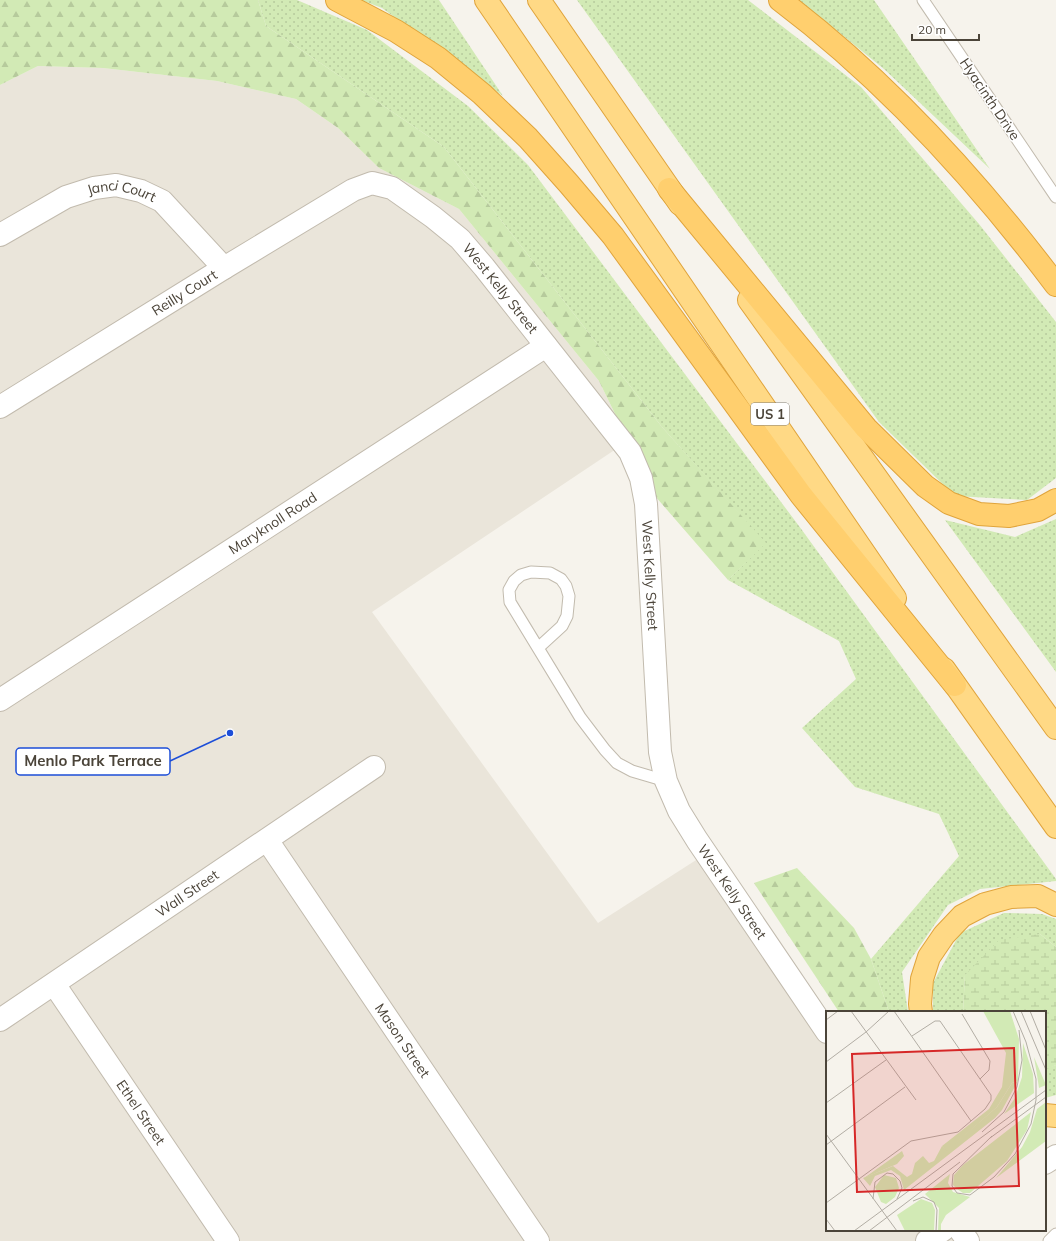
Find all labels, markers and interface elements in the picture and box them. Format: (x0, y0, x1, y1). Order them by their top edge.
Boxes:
scale bar (912, 16, 979, 42)
text: 20 m (918, 22, 946, 37)
street label: Hyacinth Drive (956, 54, 1024, 144)
street label: Janci Court (85, 176, 159, 206)
street label: West Kelly Street (459, 239, 542, 337)
street label: Reilly Court (148, 265, 221, 320)
road number: US 1 (751, 403, 789, 425)
street label: Maryknoll Road (225, 488, 320, 558)
street label: West Kelly Street (638, 520, 662, 631)
callout: Menlo Park Terrace (16, 748, 170, 775)
text: Menlo Park Terrace (24, 751, 162, 770)
street label: West Kelly Street (694, 841, 771, 943)
street label: Wall Street (152, 866, 222, 921)
street label: Mason Street (371, 1000, 434, 1081)
inset map (826, 1011, 1046, 1231)
street label: Ethel Street (113, 1076, 169, 1148)

